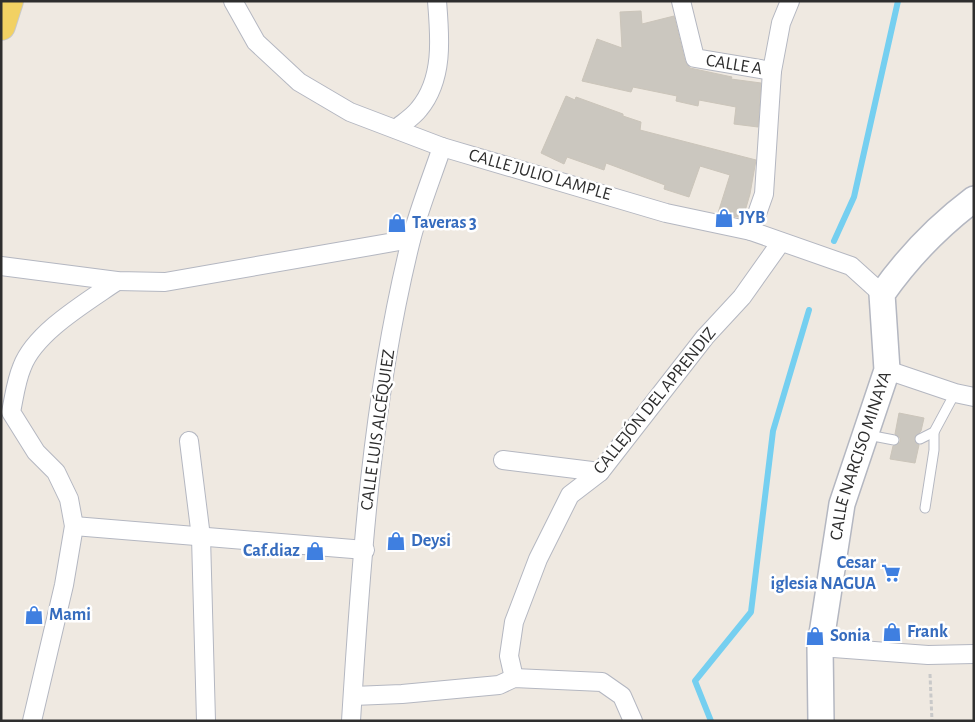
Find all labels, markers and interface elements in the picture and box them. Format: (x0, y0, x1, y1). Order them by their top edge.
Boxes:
street label: CALLE A (705, 52, 764, 78)
street label: CALLE JULIO LAMPLE (467, 146, 614, 204)
shop icon: JYB (713, 207, 735, 229)
place label: JYB (739, 209, 766, 227)
shop icon: Taveras 3 (386, 212, 408, 234)
place label: Taveras 3 (412, 214, 477, 232)
street label: CALLEJÓN DEL APRENDIZ (588, 322, 720, 478)
street label: CALLE LUIS ALCÉQUIEZ (355, 348, 398, 512)
street label: CALLE NARCISO MINAYA (828, 369, 895, 542)
shop icon: Deysi (385, 530, 407, 552)
place label: Deysi (411, 532, 451, 550)
shop icon: Caf.diaz (304, 540, 326, 562)
place label: Caf.diaz (243, 542, 300, 560)
place label: Cesar iglesia NAGUA (770, 554, 877, 593)
supermarket icon: Cesar iglesia NAGUA (880, 562, 902, 584)
shop icon: Mami (23, 604, 45, 626)
place label: Mami (49, 606, 91, 624)
shop icon: Frank (881, 621, 903, 643)
place label: Frank (907, 623, 948, 641)
shop icon: Sonia (804, 625, 826, 647)
place label: Sonia (830, 627, 871, 645)

